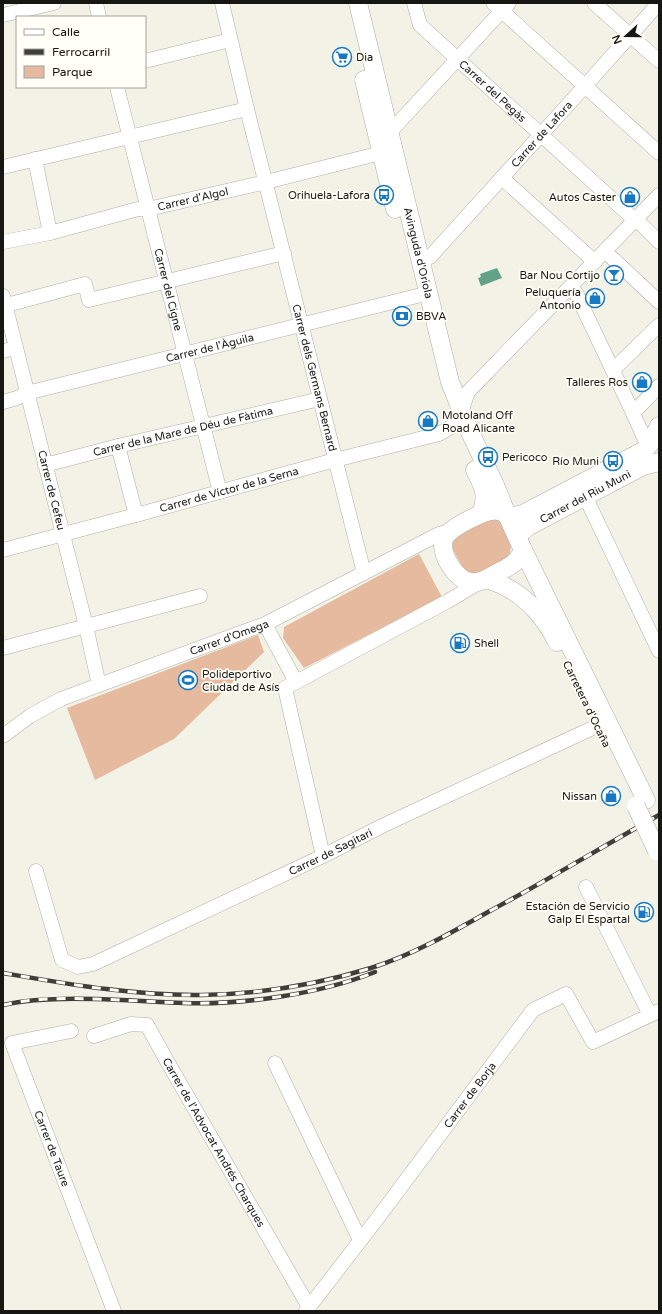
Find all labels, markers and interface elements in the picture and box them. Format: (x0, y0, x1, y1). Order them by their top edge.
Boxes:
legend (16, 16, 146, 88)
north arrow (606, 16, 646, 56)
text: Calle (52, 25, 80, 39)
text: N (609, 33, 625, 46)
text: Ferrocarril (52, 45, 110, 59)
supermarket icon: Dia (331, 46, 353, 68)
place label: Dia (356, 51, 373, 64)
street label: Carrer del Pegàs (456, 58, 529, 125)
text: Parque (52, 65, 93, 79)
street label: Carrer de Lafora (508, 99, 575, 170)
bus stop icon: Orihuela-Lafora (373, 184, 395, 206)
street label: Carrer d'Algol (156, 185, 230, 214)
shop icon: Autos Caster (619, 186, 641, 208)
place label: Orihuela-Lafora (288, 189, 370, 202)
place label: Autos Caster (549, 191, 617, 204)
street label: Avinguda d'Oriola (401, 206, 435, 300)
street label: Carrer del Cigne (151, 247, 185, 332)
bar icon: Bar Nou Cortijo (603, 264, 625, 286)
place label: Bar Nou Cortijo (519, 269, 600, 282)
place label: Peluquería Antonio (525, 286, 581, 312)
shop icon: Peluquería Antonio (584, 287, 606, 309)
street label: Carrer dels Germans Bernard (289, 303, 339, 453)
bank icon: BBVA (391, 305, 413, 327)
place label: BBVA (416, 310, 446, 323)
street label: Carrer de l'Àguila (165, 331, 255, 365)
shop icon: Talleres Ros (631, 371, 653, 393)
place label: Talleres Ros (566, 376, 628, 389)
street label: Carrer de la Mare de Déu de Fàtima (92, 404, 274, 459)
place label: Motoland Off Road Alicante (442, 409, 515, 435)
shop icon: Motoland Off Road Alicante (417, 410, 439, 432)
bus stop icon: Pericoco (477, 446, 499, 468)
street label: Carrer de Cefeu (35, 449, 68, 531)
bus stop icon: Río Muni (602, 450, 624, 472)
place label: Pericoco (502, 451, 548, 464)
place label: Río Muni (552, 455, 599, 468)
street label: Carrer de Víctor de la Serna (158, 464, 300, 515)
street label: Carrer del Riu Muni (538, 468, 633, 526)
street label: Carrer d'Omega (188, 617, 271, 658)
fuel station icon: Shell (449, 632, 471, 654)
place label: Shell (474, 637, 499, 650)
street label: Carretera d'Ocaña (560, 659, 613, 750)
place label: Polideportivo Ciudad de Asís (202, 668, 280, 694)
sports icon: Polideportivo Ciudad de Asís (177, 669, 199, 691)
shop icon: Nissan (600, 785, 622, 807)
place label: Nissan (562, 790, 597, 803)
street label: Carrer de Sagitari (287, 826, 374, 878)
place label: Estación de Servicio Galp El Espartal (525, 900, 630, 926)
fuel station icon: Estación de Servicio Galp El Espartal (633, 901, 655, 923)
street label: Carrer de l'Advocat Andrés Charques (160, 1056, 267, 1230)
street label: Carrer de Borja (441, 1060, 499, 1131)
street label: Carrer de Taure (31, 1109, 72, 1189)

